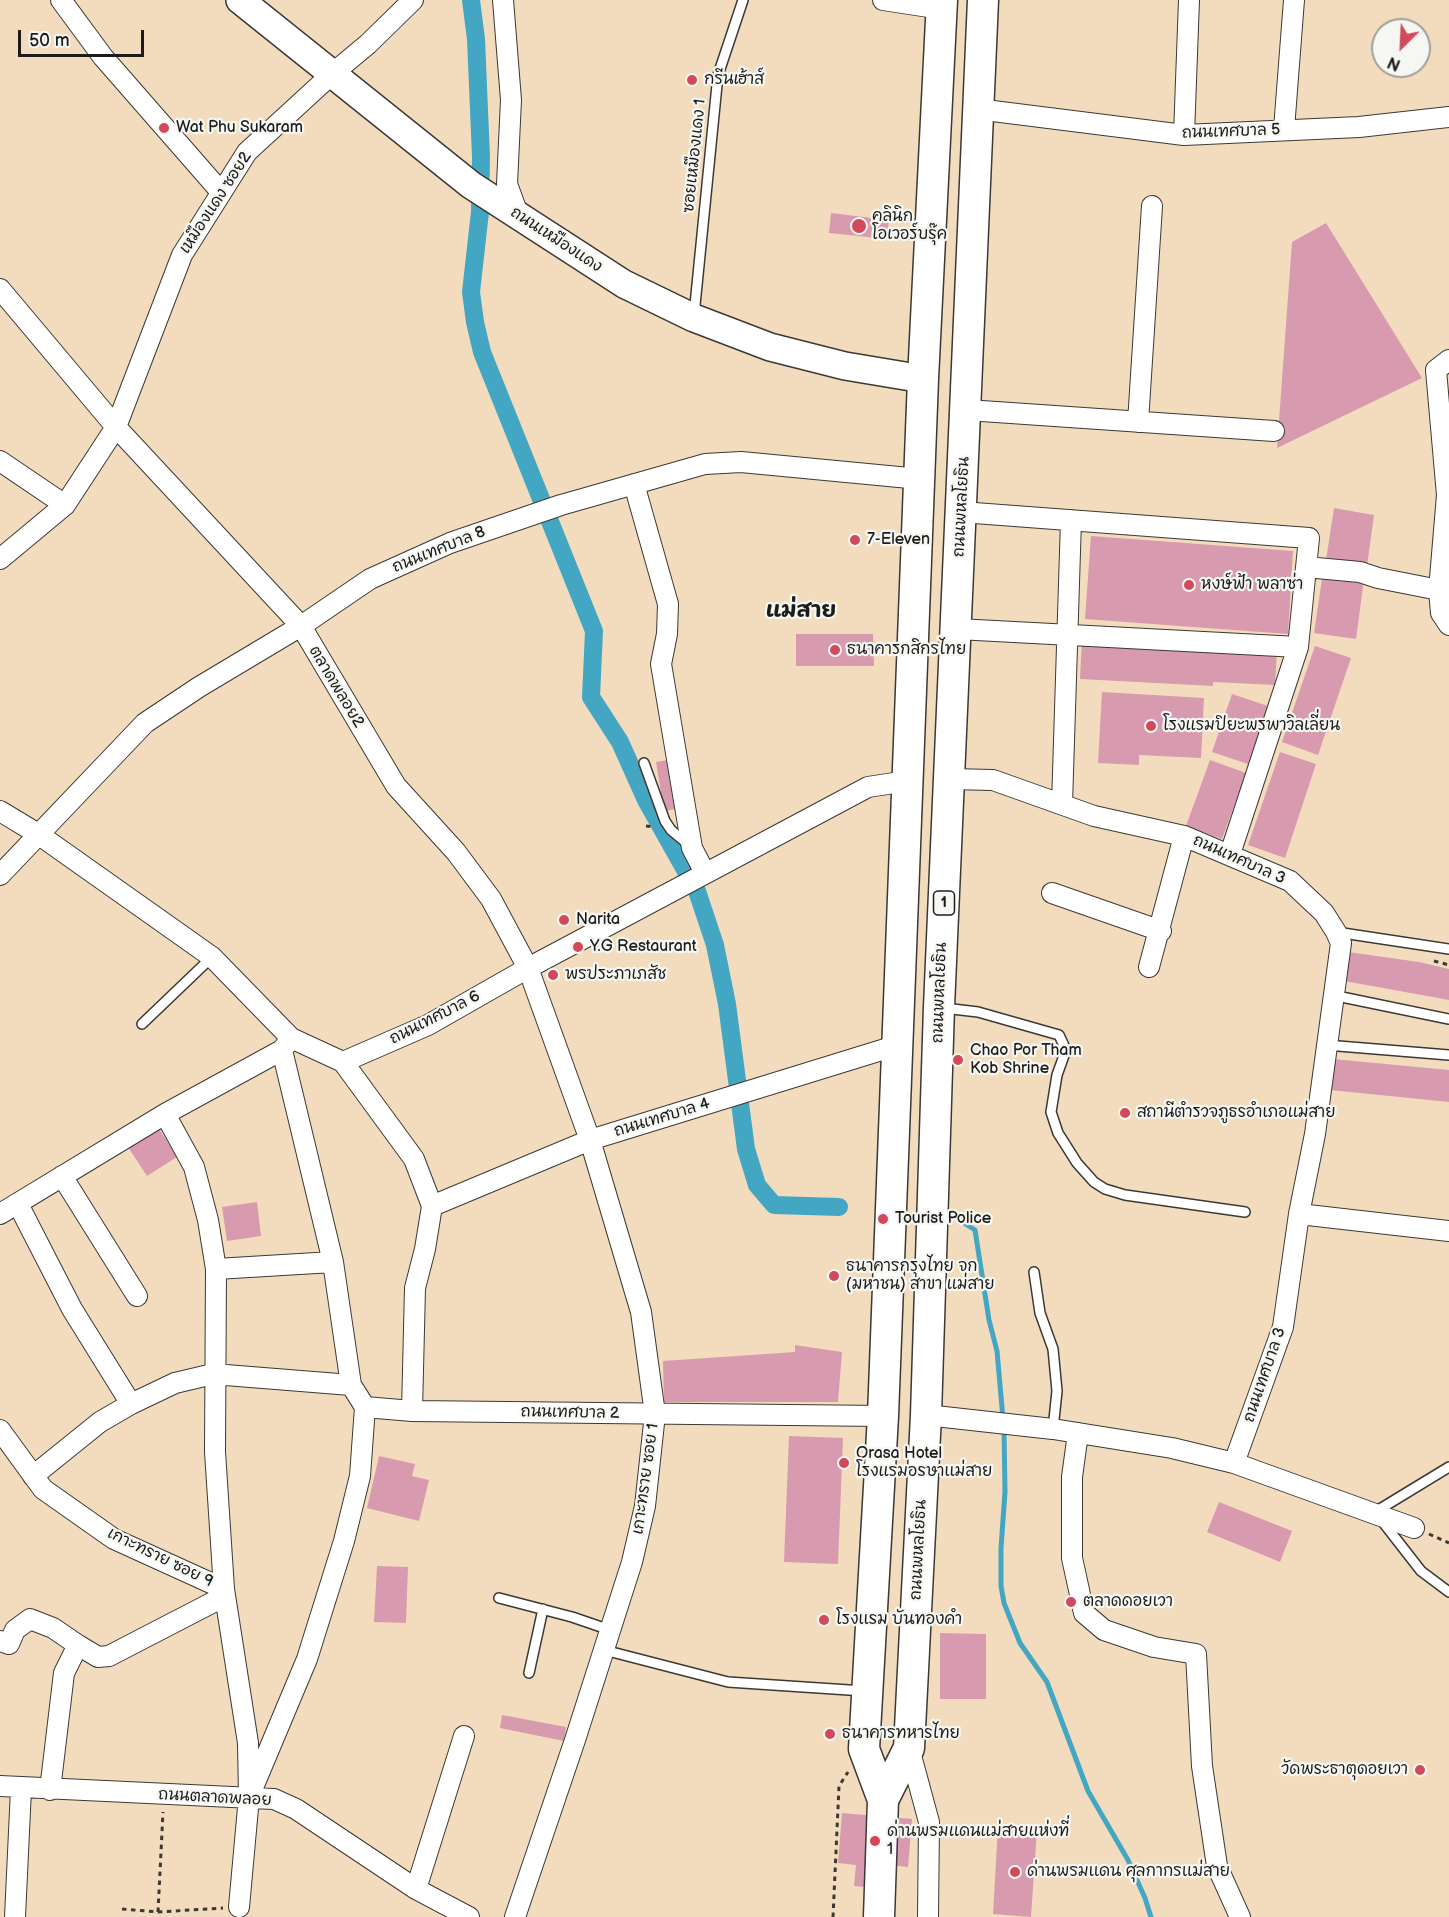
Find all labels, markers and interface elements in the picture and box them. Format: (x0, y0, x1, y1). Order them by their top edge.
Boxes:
scale bar (21, 18, 147, 56)
north arrow (1371, 18, 1431, 78)
text: 50 m (29, 30, 70, 51)
text: N (1385, 52, 1404, 74)
place label: กรีนเฮ้าส์ (704, 70, 763, 90)
marker: กรีนเฮ้าส์ (685, 73, 699, 87)
street label: ซอยเหมืองแดง 1 (679, 98, 711, 214)
place label: Wat Phu Sukaram (176, 118, 303, 138)
marker: Wat Phu Sukaram (157, 121, 171, 135)
street label: ถนนเทศบาล 5 (1181, 121, 1281, 143)
street label: เหมืองแดง ซอย2 (176, 148, 256, 258)
street label: ถนนเหมืองแดง (506, 203, 606, 277)
place label: คลินิก โอเวอร์บรุ๊ค (872, 207, 947, 245)
marker: คลินิก โอเวอร์บรุ๊ค (850, 217, 868, 235)
street label: ถนนพหลโยธิน (950, 456, 974, 558)
street label: ถนนเทศบาล 8 (390, 523, 488, 577)
place label: 7-Eleven (867, 530, 930, 550)
marker: 7-Eleven (848, 533, 862, 547)
place label: หงษ์ฟ้า พลาซ่า (1201, 575, 1303, 595)
marker: หงษ์ฟ้า พลาซ่า (1182, 578, 1196, 592)
district label: แม่สาย (766, 598, 836, 624)
place label: ธนาคารกสิกรไทย (847, 640, 966, 660)
street label: ตลาดพลอย2 (304, 643, 368, 731)
marker: ธนาคารกสิกรไทย (828, 643, 842, 657)
place label: โรงแรมปิยะพรพาวิลเลี่ยน (1163, 716, 1340, 736)
marker: โรงแรมปิยะพรพาวิลเลี่ยน (1144, 719, 1158, 733)
street label: ถนนเทศบาล 3 (1190, 831, 1288, 889)
road number: 1 (934, 891, 954, 915)
place label: Narita (576, 910, 620, 930)
marker: Narita (557, 913, 571, 927)
place label: Y.G Restaurant (590, 937, 697, 957)
marker: Y.G Restaurant (571, 940, 585, 954)
street label: ถนนพหลโยธิน (929, 942, 951, 1044)
place label: พรประภาเภสัช (565, 965, 666, 985)
marker: พรประภาเภสัช (546, 968, 560, 982)
street label: ถนนเทศบาล 6 (387, 987, 483, 1049)
place label: Chao Por Tham Kob Shrine (970, 1041, 1082, 1079)
marker: Chao Por Tham Kob Shrine (951, 1053, 965, 1067)
street label: ถนนเทศบาล 4 (612, 1094, 712, 1142)
place label: สถานีตำรวจภูธรอำเภอแม่สาย (1137, 1103, 1335, 1123)
marker: สถานีตำรวจภูธรอำเภอแม่สาย (1118, 1106, 1132, 1120)
place label: Tourist Police (895, 1209, 991, 1229)
marker: Tourist Police (876, 1212, 890, 1226)
place label: ธนาคารกรุงไทย จก (มหาชน) สาขา แม่สาย (846, 1257, 995, 1295)
marker: ธนาคารกรุงไทย จก (มหาชน) สาขา แม่สาย (827, 1269, 841, 1283)
street label: ถนนเทศบาล 3 (1240, 1325, 1290, 1425)
street label: ถนนเทศบาล 2 (521, 1403, 619, 1423)
street label: เกาะทราย ซอย 1 (629, 1422, 663, 1536)
place label: Orasa Hotel โรงแรมอรษาแม่สาย (856, 1444, 992, 1482)
marker: Orasa Hotel โรงแรมอรษาแม่สาย (837, 1456, 851, 1470)
street label: ถนนพหลโยธิน (907, 1499, 931, 1601)
street label: เกาะทราย ซอย 9 (104, 1524, 216, 1592)
place label: ตลาดดอยเวา (1083, 1592, 1173, 1612)
marker: ตลาดดอยเวา (1064, 1595, 1078, 1609)
place label: โรงแรม บันทองคํา (836, 1610, 962, 1630)
marker: โรงแรม บันทองคํา (817, 1613, 831, 1627)
place label: ธนาคารทหารไทย (842, 1724, 960, 1744)
marker: ธนาคารทหารไทย (823, 1727, 837, 1741)
place label: วัดพระธาตุดอยเวา (1281, 1760, 1408, 1780)
marker: วัดพระธาตุดอยเวา (1413, 1763, 1427, 1777)
street label: ถนนตลาดพลอย (158, 1785, 272, 1811)
place label: ด่านพรมแดนแม่สายแห่งที่ 1 (887, 1822, 1069, 1860)
marker: ด่านพรมแดนแม่สายแห่งที่ 1 (868, 1834, 882, 1848)
place label: ด่านพรมแดน ศุลกากรแม่สาย (1027, 1862, 1230, 1882)
marker: ด่านพรมแดน ศุลกากรแม่สาย (1008, 1865, 1022, 1879)

